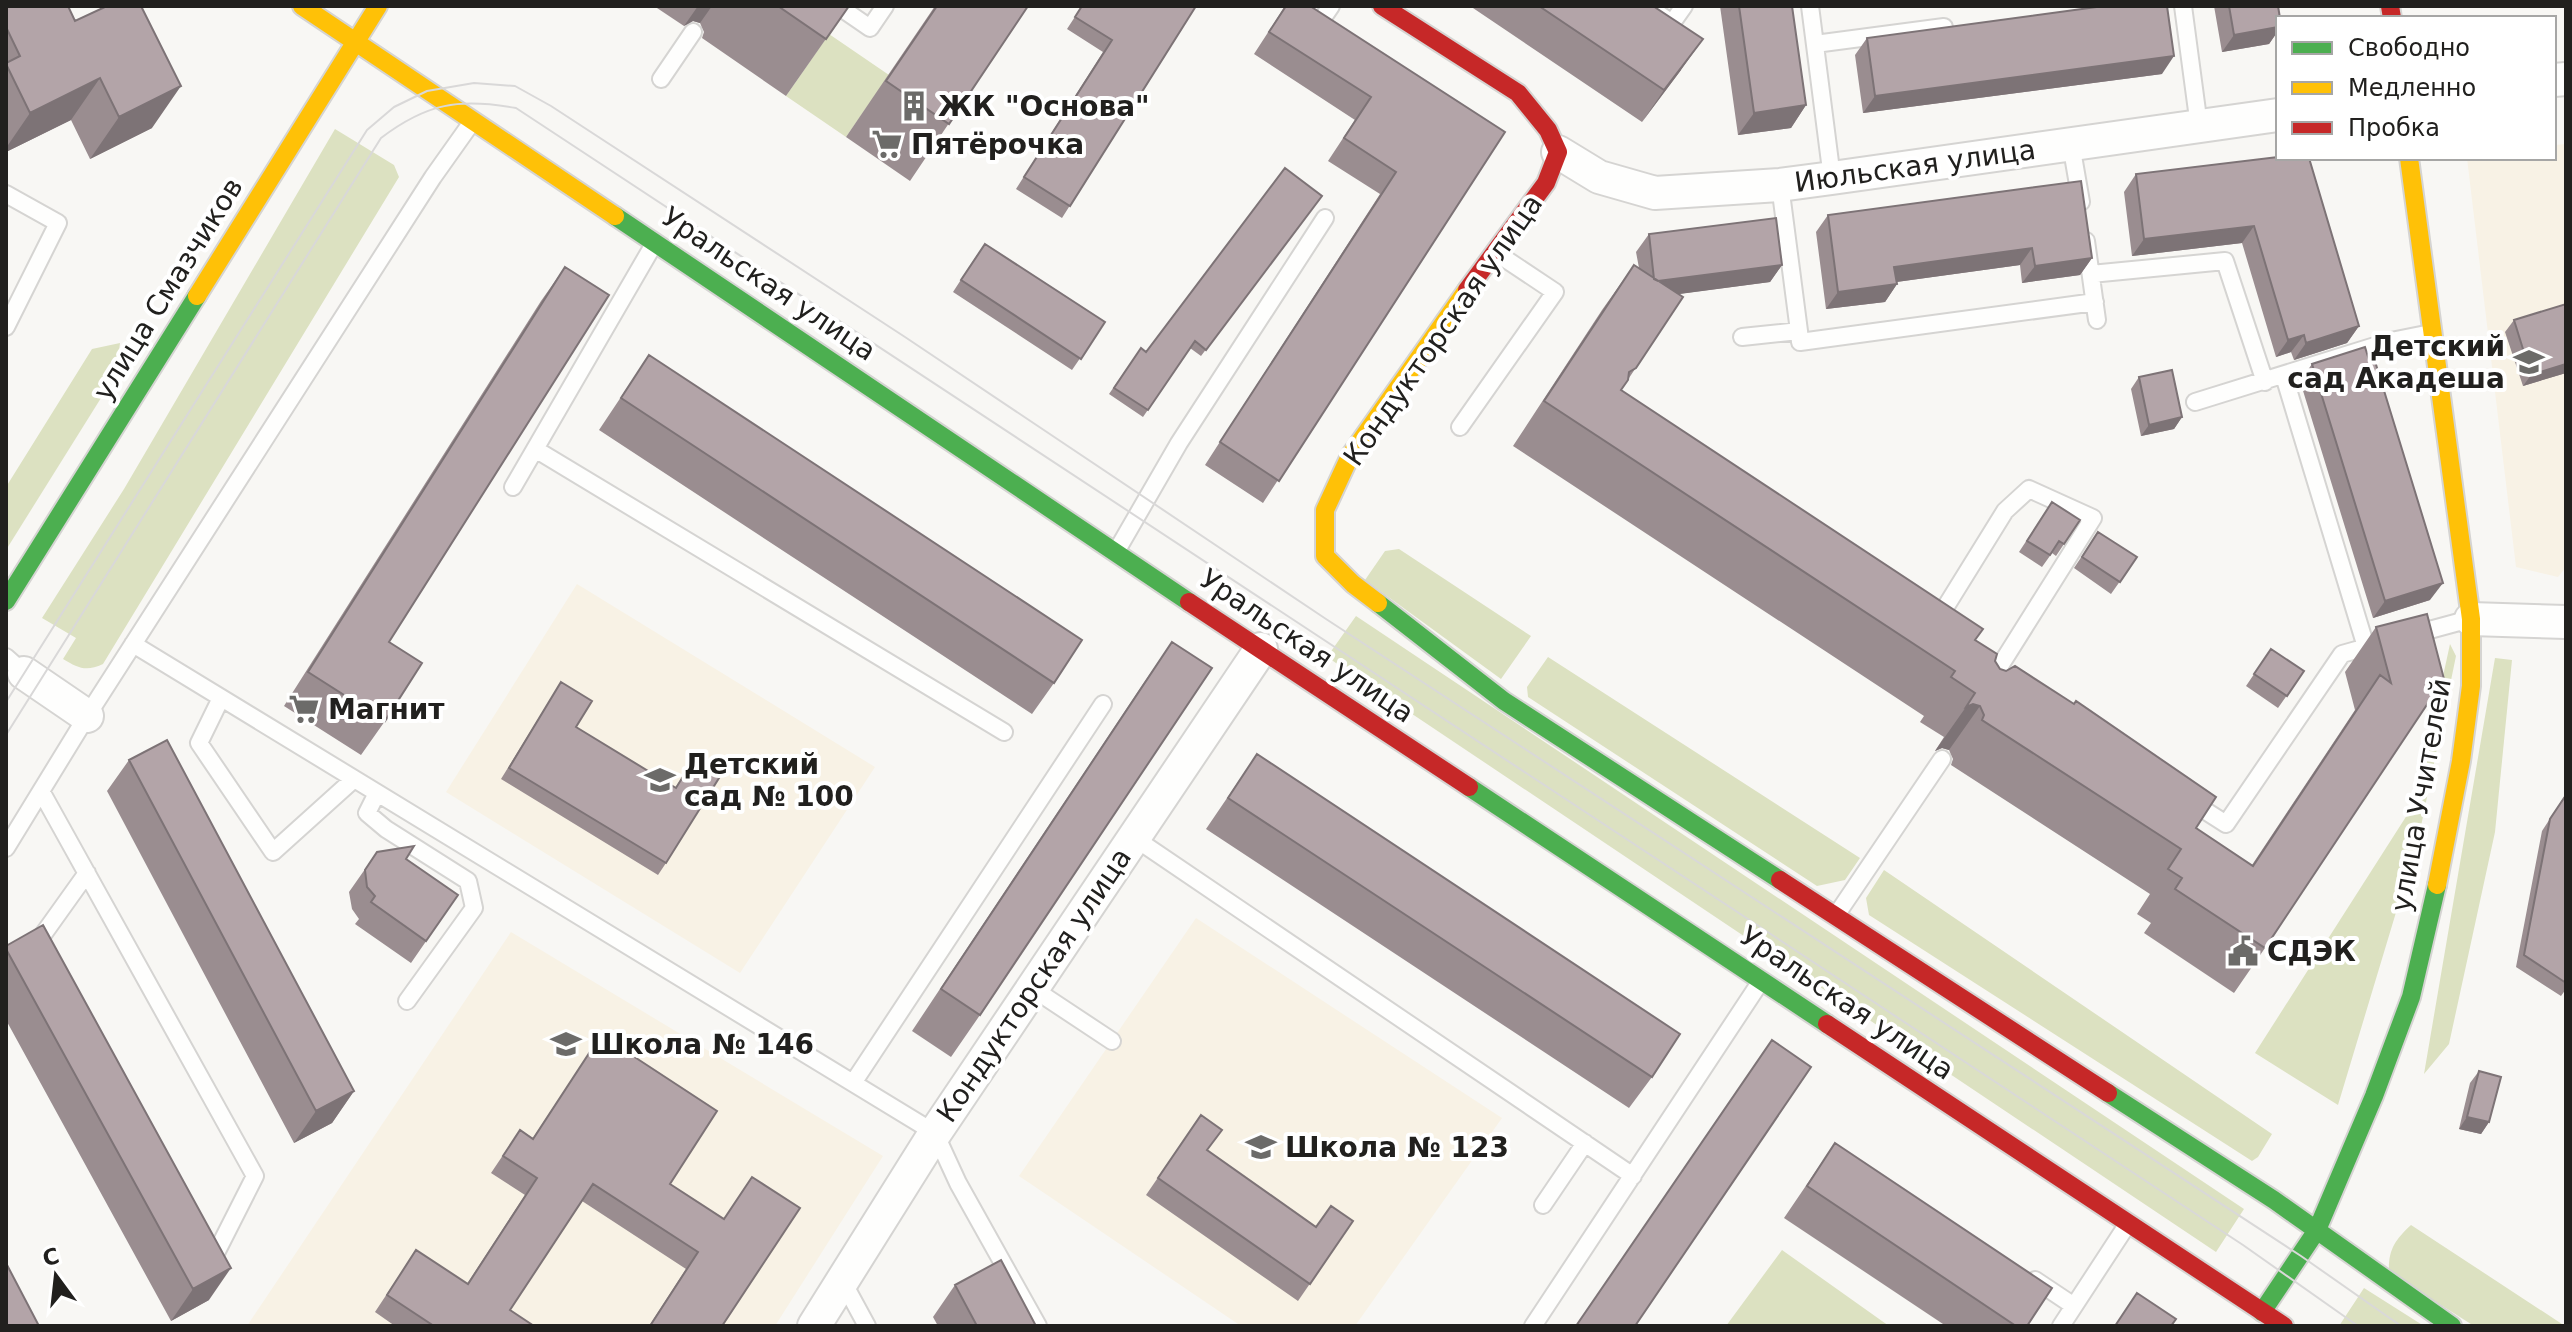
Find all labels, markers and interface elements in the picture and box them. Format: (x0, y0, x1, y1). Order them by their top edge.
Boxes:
legend (2276, 16, 2556, 160)
text: Свободно (2348, 34, 2470, 62)
text: Медленно (2348, 74, 2476, 102)
building icon: ЖК "Основа" (897, 89, 931, 123)
place label: ЖК "Основа" (938, 90, 1150, 123)
text: Пробка (2348, 114, 2440, 142)
supermarket icon: Пятёрочка (870, 127, 904, 161)
place label: Пятёрочка (911, 128, 1084, 161)
street label: Июльская улица (1792, 133, 2038, 199)
street label: улица Смазчиков (86, 172, 250, 406)
street label: Кондукторская улица (1337, 188, 1549, 472)
street label: Уральская улица (656, 200, 882, 368)
place label: Детский сад Акадеша (2287, 330, 2505, 395)
school or university icon: Детский сад Акадеша (2512, 345, 2546, 379)
street label: Уральская улица (1194, 562, 1420, 730)
street label: улица Учителей (2384, 676, 2458, 914)
supermarket icon: Магнит (287, 692, 321, 726)
place label: Магнит (328, 693, 445, 726)
place label: Детский сад № 100 (684, 748, 854, 813)
school or university icon: Детский сад № 100 (643, 763, 677, 797)
street label: Кондукторская улица (930, 842, 1138, 1128)
street label: Уральская улица (1734, 919, 1960, 1087)
public building icon: СДЭК (2226, 934, 2260, 968)
place label: СДЭК (2267, 935, 2356, 968)
school or university icon: Школа № 146 (549, 1027, 583, 1061)
place label: Школа № 146 (590, 1028, 814, 1061)
school or university icon: Школа № 123 (1244, 1130, 1278, 1164)
place label: Школа № 123 (1285, 1131, 1509, 1164)
north arrow (16, 1236, 96, 1316)
text: С (40, 1243, 62, 1271)

